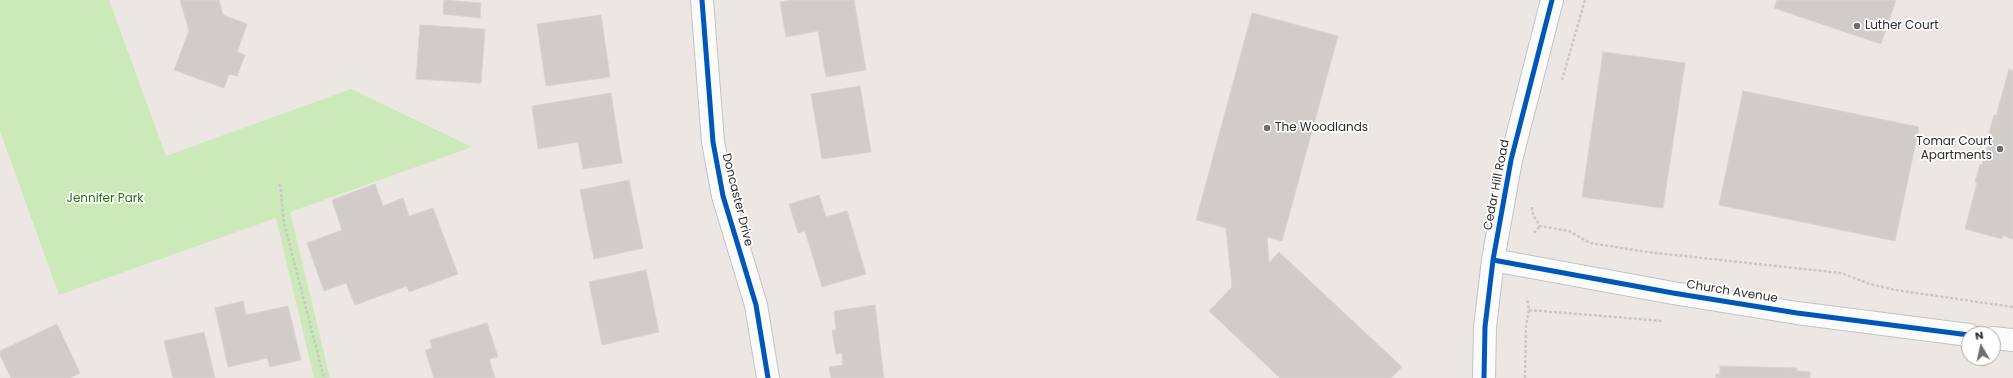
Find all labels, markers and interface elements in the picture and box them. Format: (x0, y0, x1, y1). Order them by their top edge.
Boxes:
place label: Luther Court (1865, 19, 1938, 33)
marker: Luther Court (1852, 21, 1862, 31)
place label: The Woodlands (1275, 121, 1368, 135)
marker: The Woodlands (1262, 123, 1272, 133)
place label: Tomar Court Apartments (1916, 135, 1992, 163)
street label: Cedar Hill Road (1481, 138, 1513, 232)
marker: Tomar Court Apartments (1995, 144, 2005, 154)
street label: Doncaster Drive (719, 152, 755, 248)
park label: Jennifer Park (67, 192, 143, 206)
street label: Church Avenue (1685, 278, 1779, 306)
north arrow (1961, 326, 2001, 366)
text: N (1974, 327, 1985, 344)

